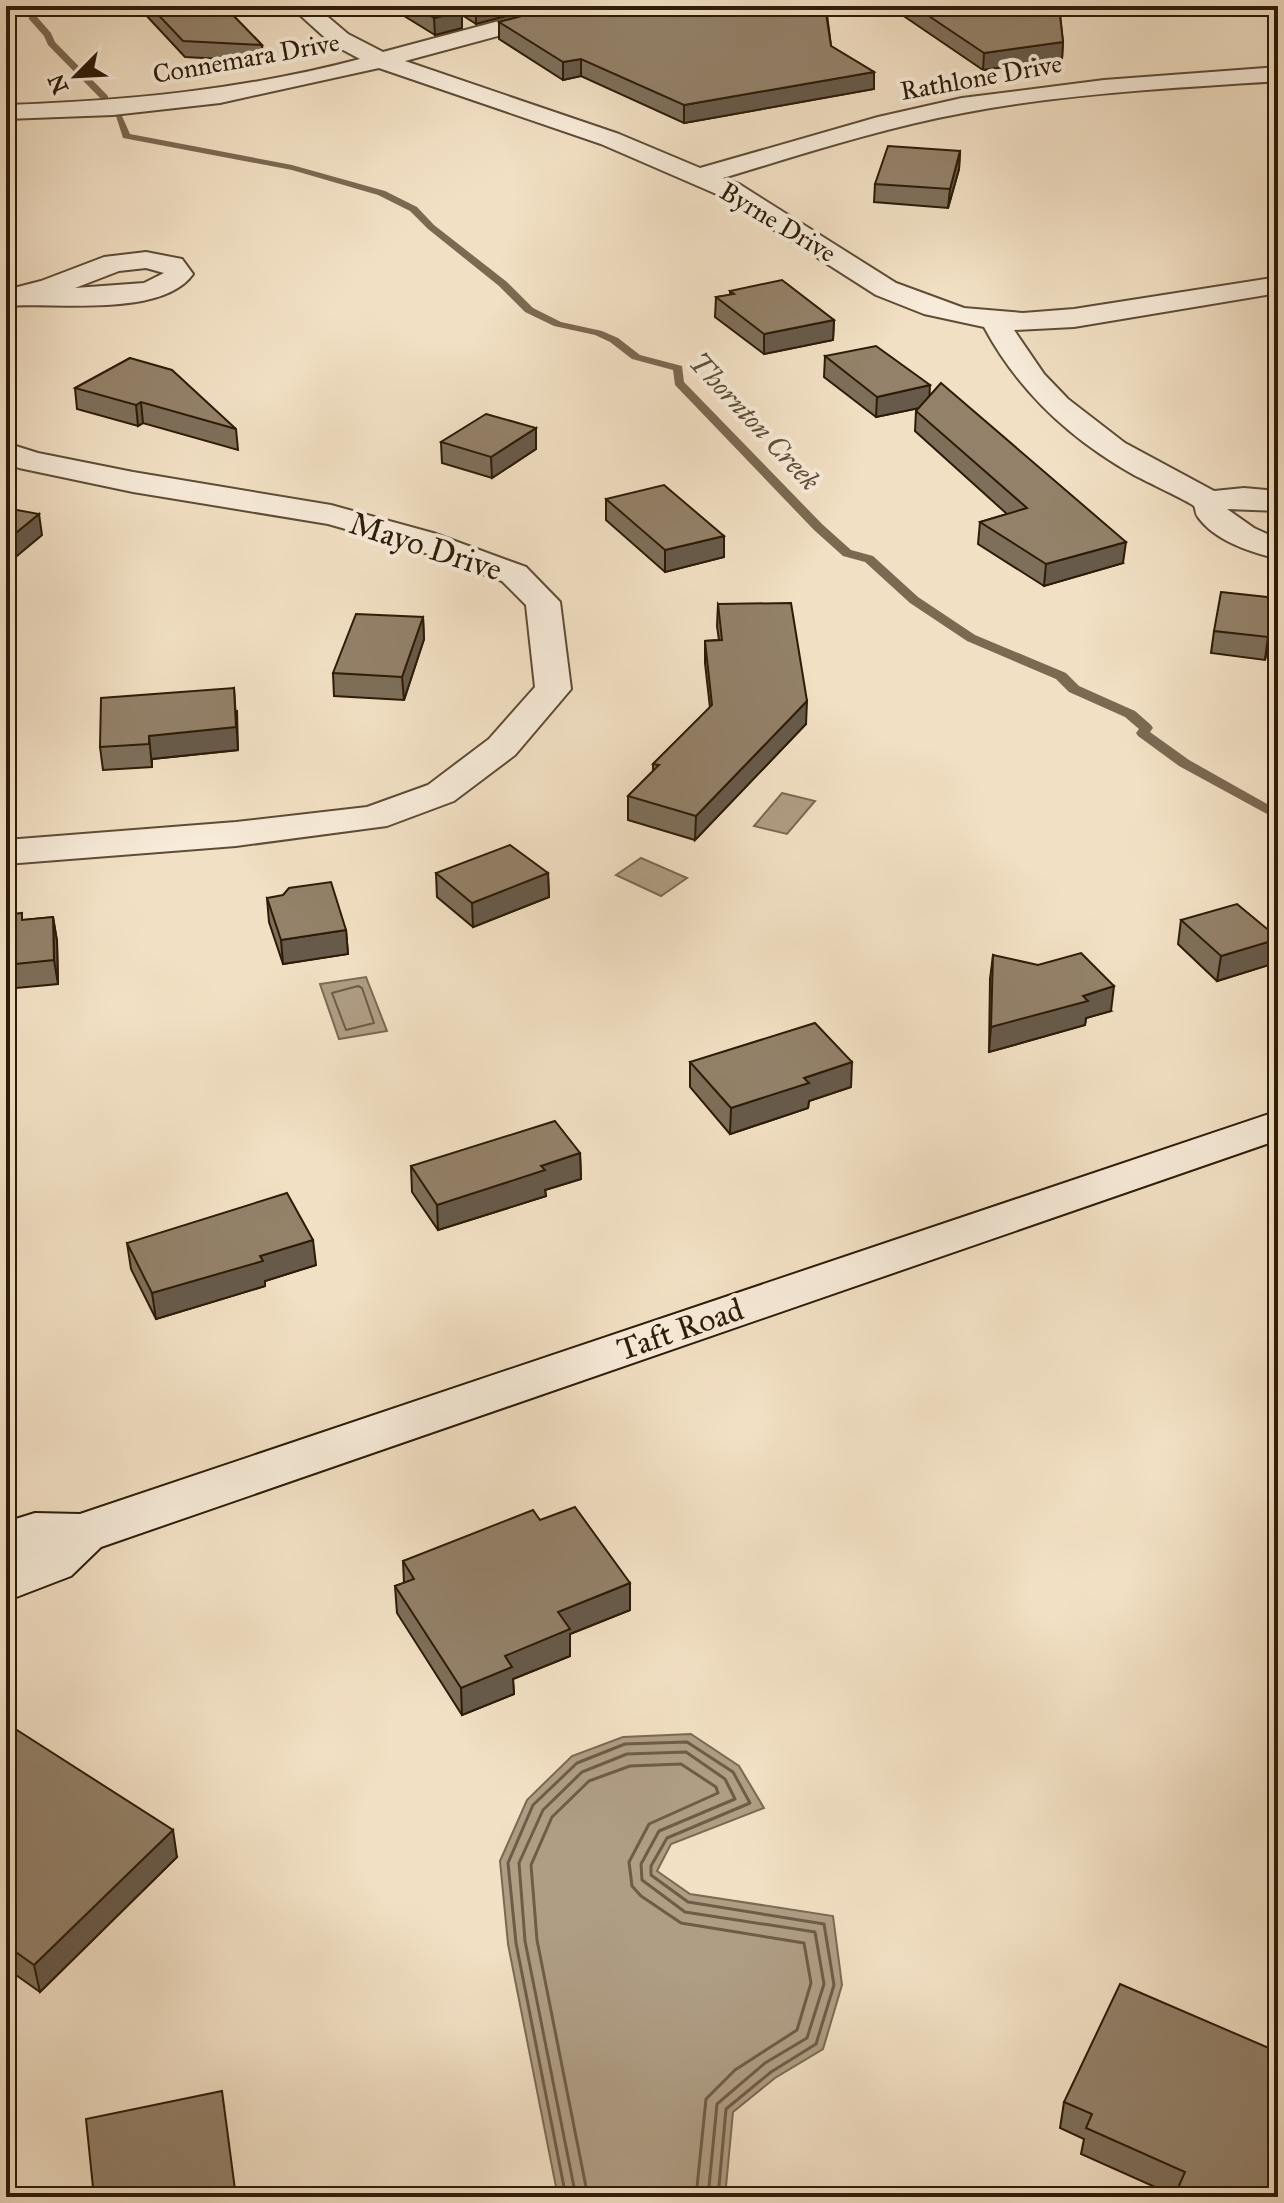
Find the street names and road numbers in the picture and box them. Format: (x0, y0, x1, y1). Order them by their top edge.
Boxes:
street label: Connemara Drive (150, 26, 342, 90)
street label: Rathlone Drive (898, 47, 1065, 107)
street label: Byrne Drive (714, 175, 842, 269)
street label: Mayo Drive (345, 504, 507, 589)
street label: Taft Road (612, 1290, 748, 1369)

